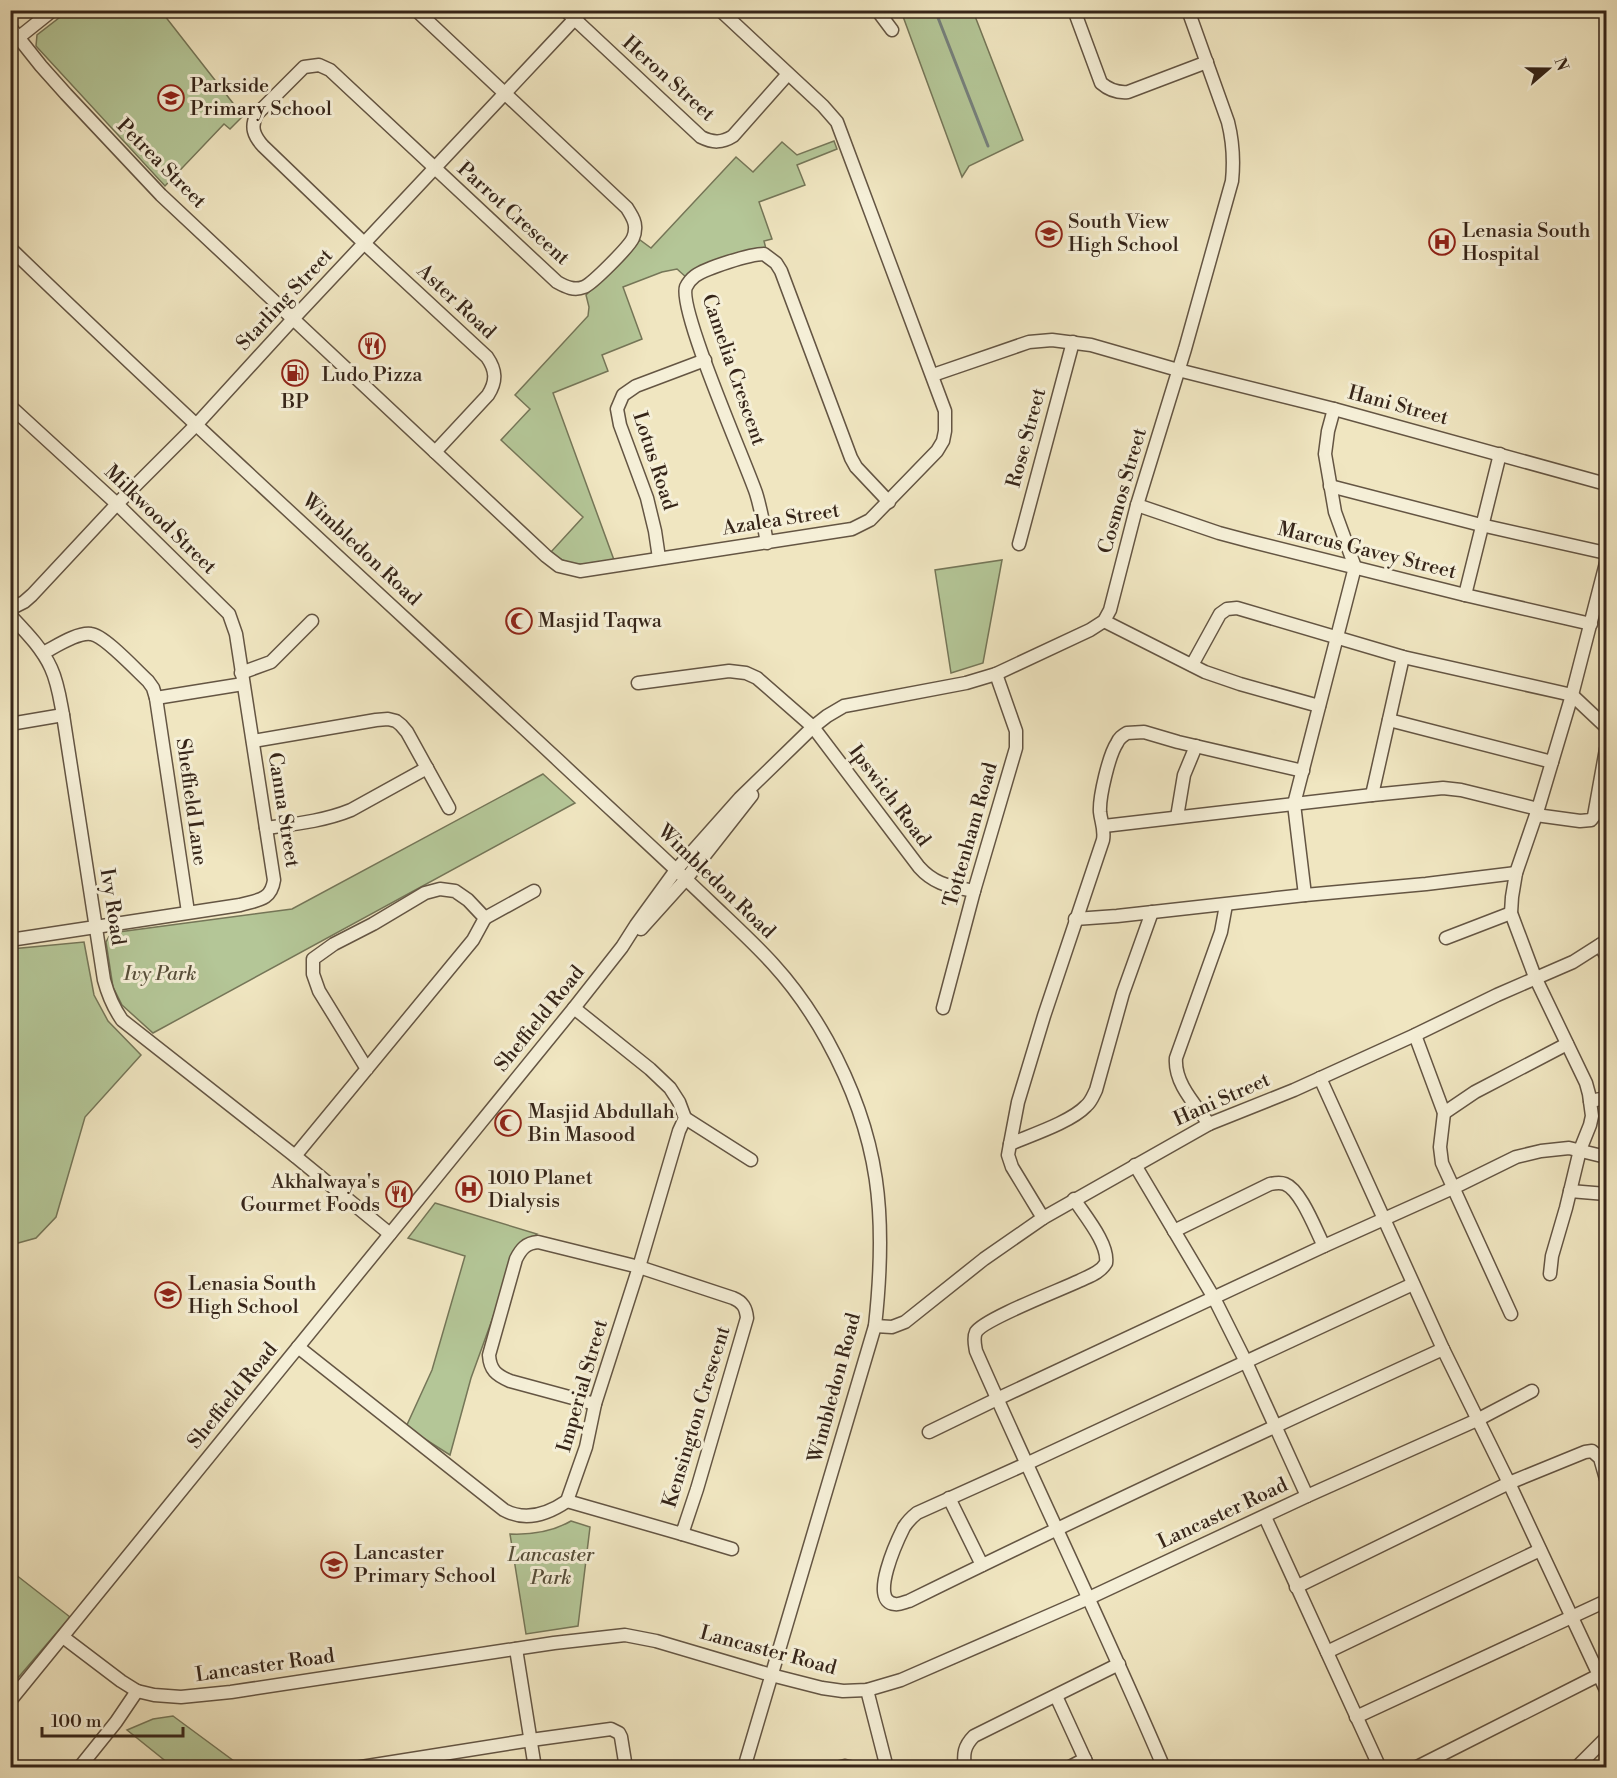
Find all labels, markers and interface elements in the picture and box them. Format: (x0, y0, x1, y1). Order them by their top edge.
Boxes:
street label: Heron Street (616, 31, 720, 127)
north arrow (1518, 39, 1578, 99)
text: N (1550, 55, 1573, 74)
place label: Parkside Primary School (190, 74, 332, 122)
school or university icon: Parkside Primary School (156, 83, 186, 113)
street label: Petrea Street (111, 114, 211, 214)
street label: Parrot Crescent (452, 157, 574, 271)
place label: South View High School (1068, 210, 1179, 258)
school or university icon: South View High School (1034, 219, 1064, 249)
place label: Lenasia South Hospital (1462, 219, 1590, 267)
hospital icon: Lenasia South Hospital (1427, 227, 1457, 257)
street label: Starling Street (231, 244, 339, 356)
street label: Aster Road (411, 258, 501, 345)
street label: Camelia Crescent (695, 291, 771, 449)
restaurant icon: Ludo Pizza (357, 331, 387, 361)
fuel station icon: BP (280, 358, 310, 388)
place label: Ludo Pizza (322, 363, 423, 388)
street label: Hani Street (1345, 381, 1451, 431)
street label: Rose Street (1002, 385, 1052, 491)
place label: BP (280, 390, 309, 415)
street label: Lotus Road (626, 409, 682, 514)
street label: Cosmos Street (1093, 425, 1153, 557)
street label: Milkwood Street (99, 460, 221, 580)
street label: Wimbledon Road (295, 488, 426, 612)
street label: Azalea Street (720, 498, 841, 542)
street label: Marcus Gavey Street (1275, 517, 1459, 585)
mosque icon: Masjid Taqwa (504, 606, 534, 636)
place label: Masjid Taqwa (538, 609, 663, 634)
street label: Sheffield Lane (170, 737, 212, 867)
street label: Ipswich Road (843, 740, 936, 852)
street label: Canna Street (262, 751, 304, 869)
street label: Tottenham Road (938, 759, 1004, 910)
street label: Wimbledon Road (651, 819, 781, 945)
street label: Ivy Road (94, 867, 131, 948)
street label: Sheffield Road (490, 960, 591, 1077)
park label: Ivy Park (123, 962, 196, 987)
street label: Hani Street (1170, 1068, 1274, 1132)
place label: Masjid Abdullah Bin Masood (527, 1100, 675, 1148)
mosque icon: Masjid Abdullah Bin Masood (493, 1108, 523, 1138)
place label: 1010 Planet Dialysis (488, 1166, 593, 1214)
place label: Akhalwaya's Gourmet Foods (240, 1170, 380, 1218)
hospital icon: 1010 Planet Dialysis (454, 1174, 484, 1204)
restaurant icon: Akhalwaya's Gourmet Foods (384, 1179, 414, 1209)
place label: Lenasia South High School (188, 1272, 316, 1320)
school or university icon: Lenasia South High School (153, 1280, 183, 1310)
street label: Wimbledon Road (803, 1310, 867, 1467)
street label: Imperial Street (552, 1317, 614, 1455)
street label: Kensington Crescent (657, 1323, 737, 1511)
street label: Sheffield Road (183, 1337, 284, 1454)
street label: Lancaster Road (1154, 1473, 1293, 1555)
place label: Lancaster Primary School (354, 1541, 496, 1589)
park label: Lancaster Park (507, 1543, 595, 1591)
school or university icon: Lancaster Primary School (319, 1550, 349, 1580)
street label: Lancaster Road (697, 1621, 840, 1681)
street label: Lancaster Road (194, 1644, 337, 1688)
scale bar (42, 1700, 183, 1738)
text: 100 m (51, 1710, 102, 1733)

